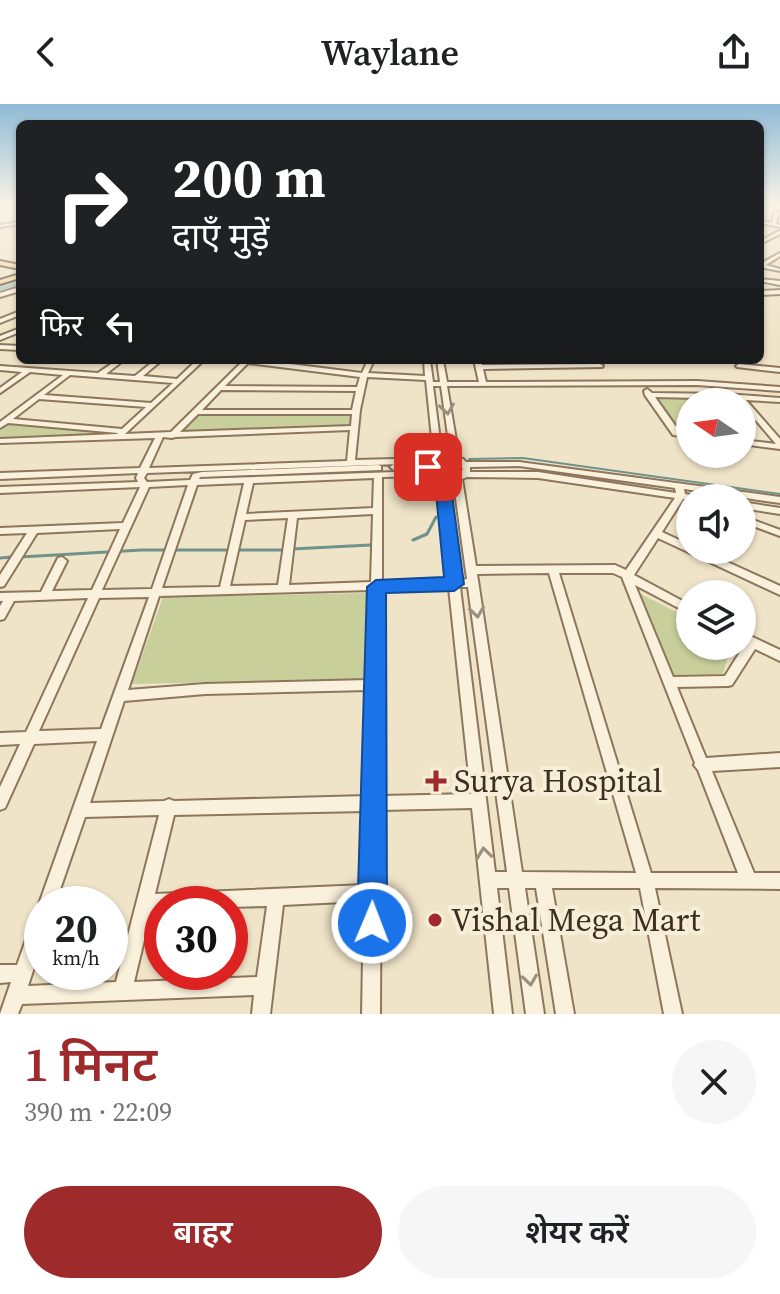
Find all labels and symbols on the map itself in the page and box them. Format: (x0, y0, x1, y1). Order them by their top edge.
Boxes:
north arrow (676, 388, 756, 468)
one-way arrow (438, 402, 455, 416)
pin (394, 433, 462, 501)
one-way arrow (468, 605, 485, 619)
place label: Surya Hospital (454, 759, 662, 803)
marker: Surya Hospital (425, 770, 447, 792)
one-way arrow (476, 846, 493, 859)
position arrow (330, 881, 414, 965)
speed limit sign: 30 (144, 886, 248, 990)
place label: Vishal Mega Mart (451, 898, 701, 942)
marker: Vishal Mega Mart (426, 911, 444, 929)
one-way arrow (521, 973, 538, 987)

